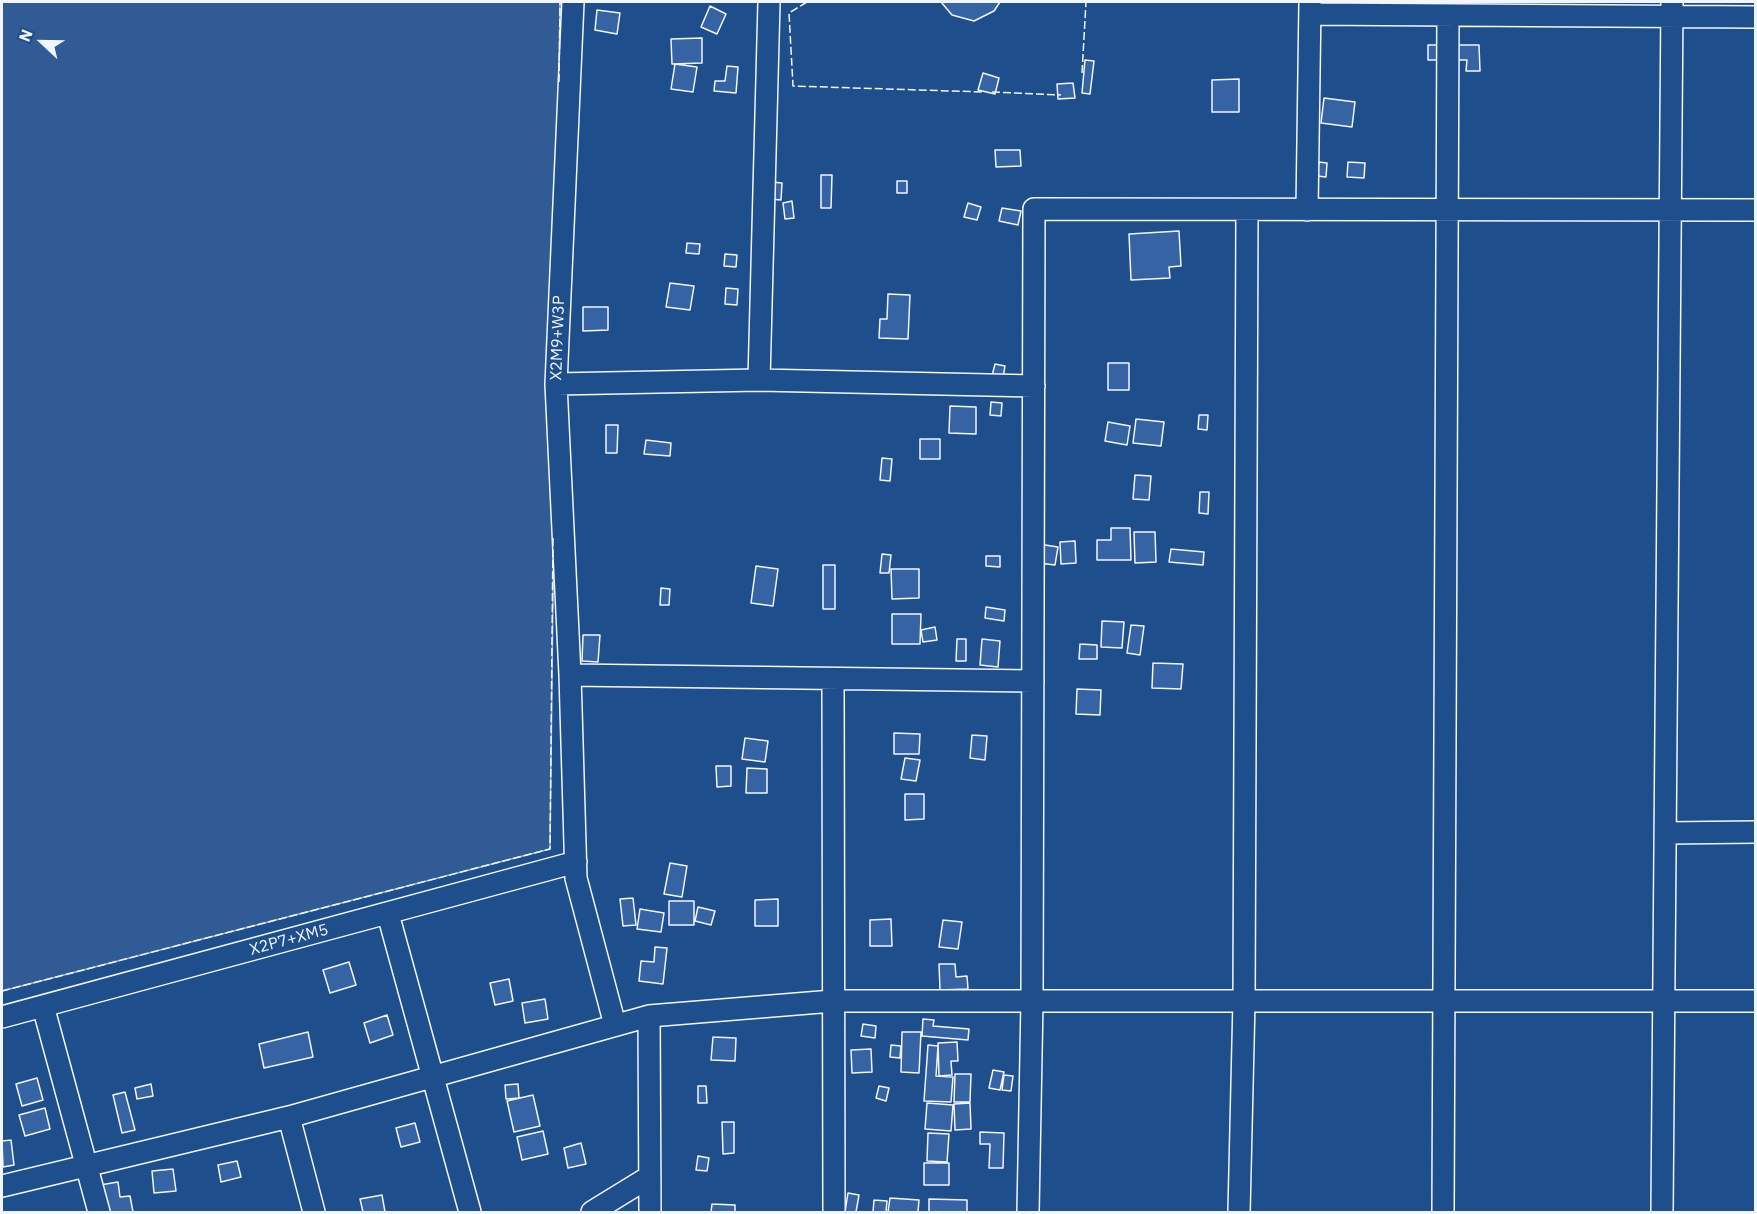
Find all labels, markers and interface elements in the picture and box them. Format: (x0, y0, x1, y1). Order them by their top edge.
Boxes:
north arrow (12, 12, 72, 72)
text: N (14, 26, 37, 44)
street label: X2M9+W3P (547, 295, 569, 381)
street label: X2P7+XM5 (248, 920, 330, 960)

